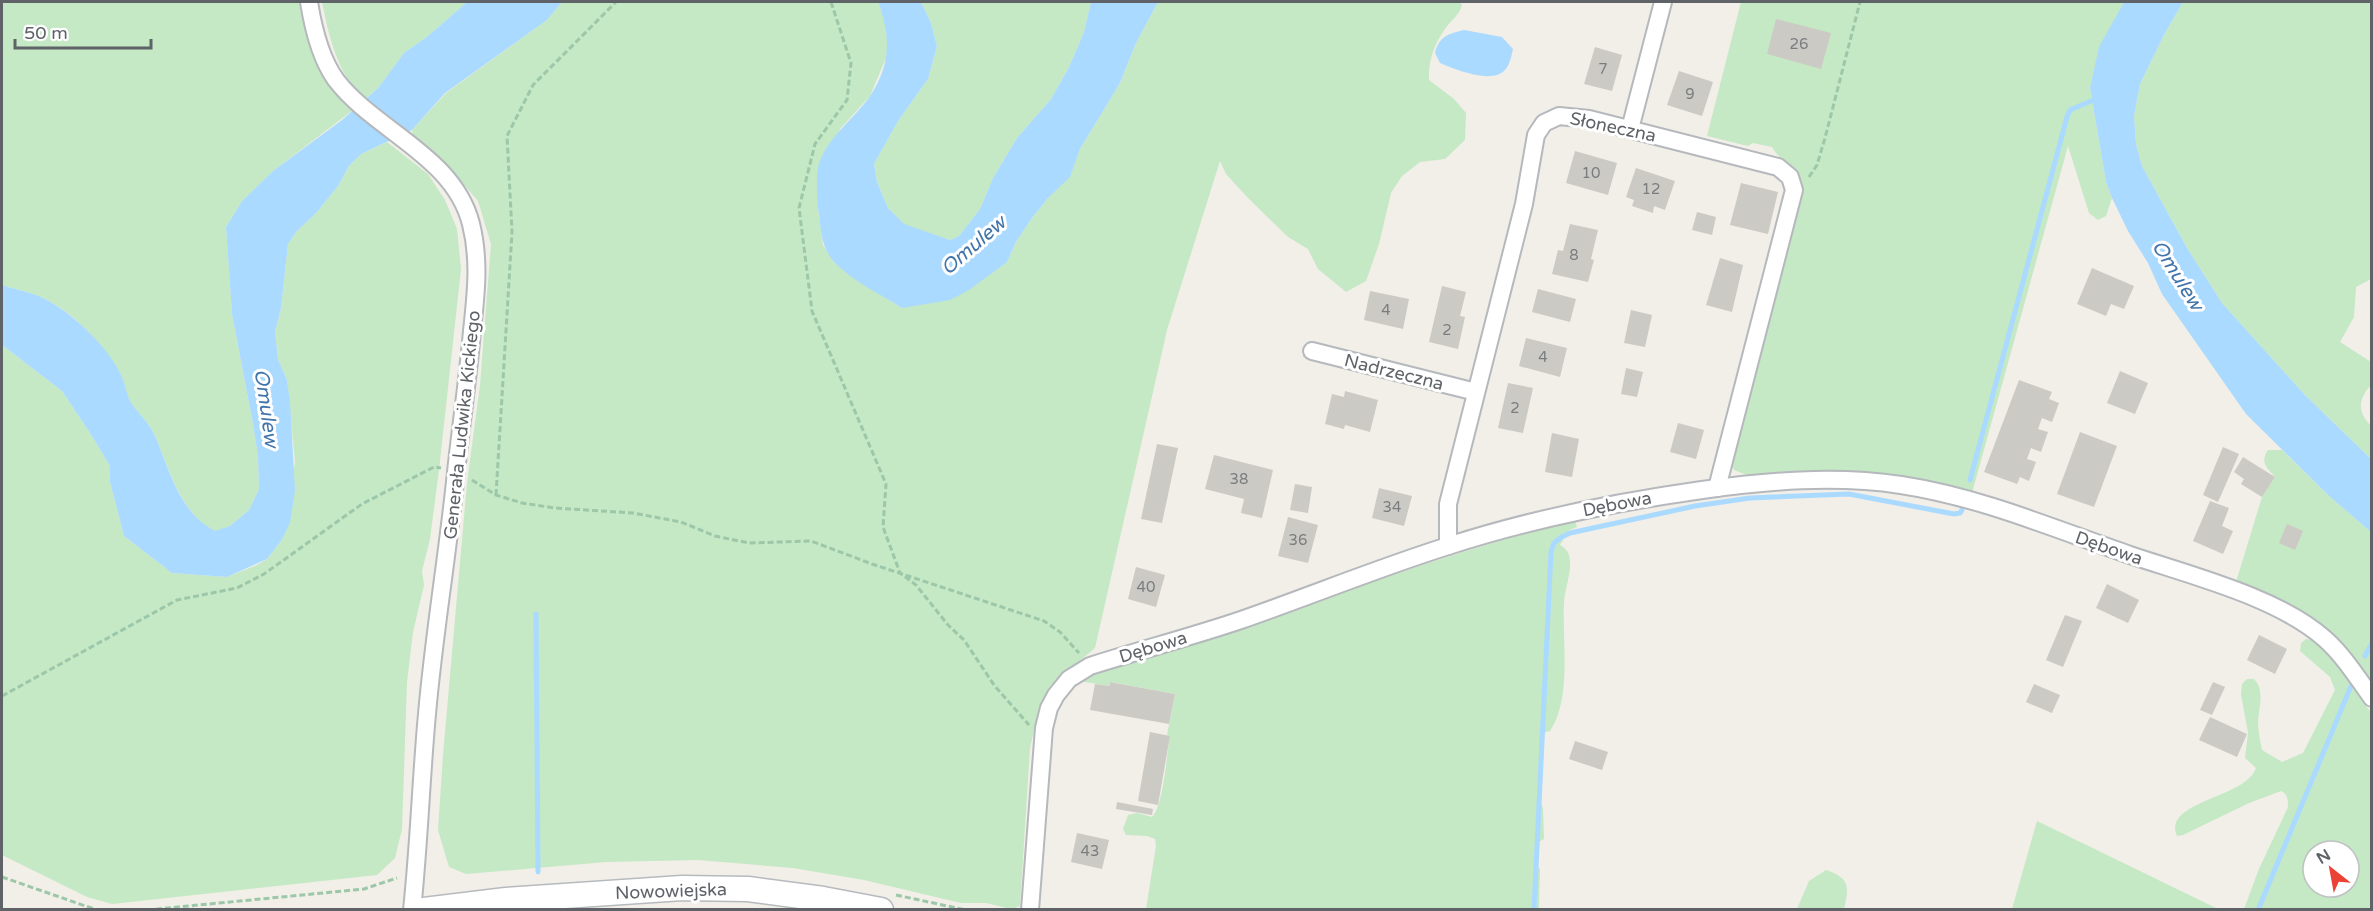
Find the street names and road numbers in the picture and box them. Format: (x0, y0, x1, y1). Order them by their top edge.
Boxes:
street label: Słoneczna (1568, 107, 1658, 147)
street label: Generała Ludwika Kickiego (439, 309, 485, 541)
street label: Nadrzeczna (1342, 349, 1446, 395)
street label: Dębowa (1581, 487, 1653, 521)
street label: Dębowa (2072, 526, 2146, 570)
street label: Dębowa (1116, 626, 1190, 668)
street label: Nowowiejska (615, 878, 727, 904)

